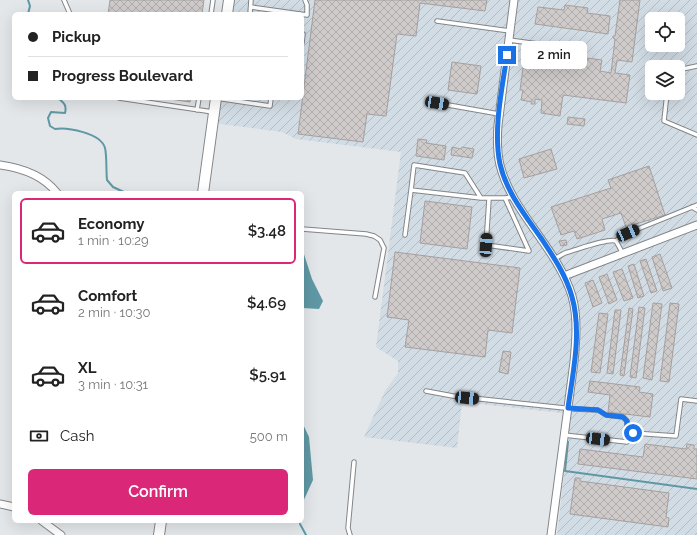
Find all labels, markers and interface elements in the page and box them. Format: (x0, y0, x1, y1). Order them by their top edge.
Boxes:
map controls (645, 12, 685, 100)
button: locate (645, 12, 685, 52)
text: Pickup (52, 28, 101, 46)
callout: 2 min (521, 41, 587, 69)
route end (498, 46, 516, 64)
text: 2 min (537, 47, 571, 62)
button: layers (645, 60, 685, 100)
text: Progress Boulevard (52, 67, 193, 85)
car (424, 95, 450, 111)
icon: car (30, 213, 66, 249)
text: Economy (78, 215, 145, 233)
text: $3.48 (248, 222, 286, 240)
car (615, 223, 641, 243)
text: 1 min · 10:29 (78, 233, 149, 248)
car (479, 233, 493, 257)
icon: car (30, 285, 66, 321)
text: Comfort (78, 287, 137, 305)
text: $4.69 (247, 294, 286, 312)
text: 2 min · 10:30 (78, 305, 150, 320)
icon: car (30, 357, 66, 393)
text: XL (78, 359, 96, 377)
text: $5.91 (249, 366, 286, 384)
text: 3 min · 10:31 (78, 377, 148, 392)
car (454, 391, 480, 405)
route start (624, 424, 642, 442)
icon: cash (28, 425, 50, 447)
text: Cash (60, 427, 94, 445)
text: 500 m (250, 429, 288, 444)
car (585, 432, 611, 446)
button: Confirm (28, 469, 288, 515)

